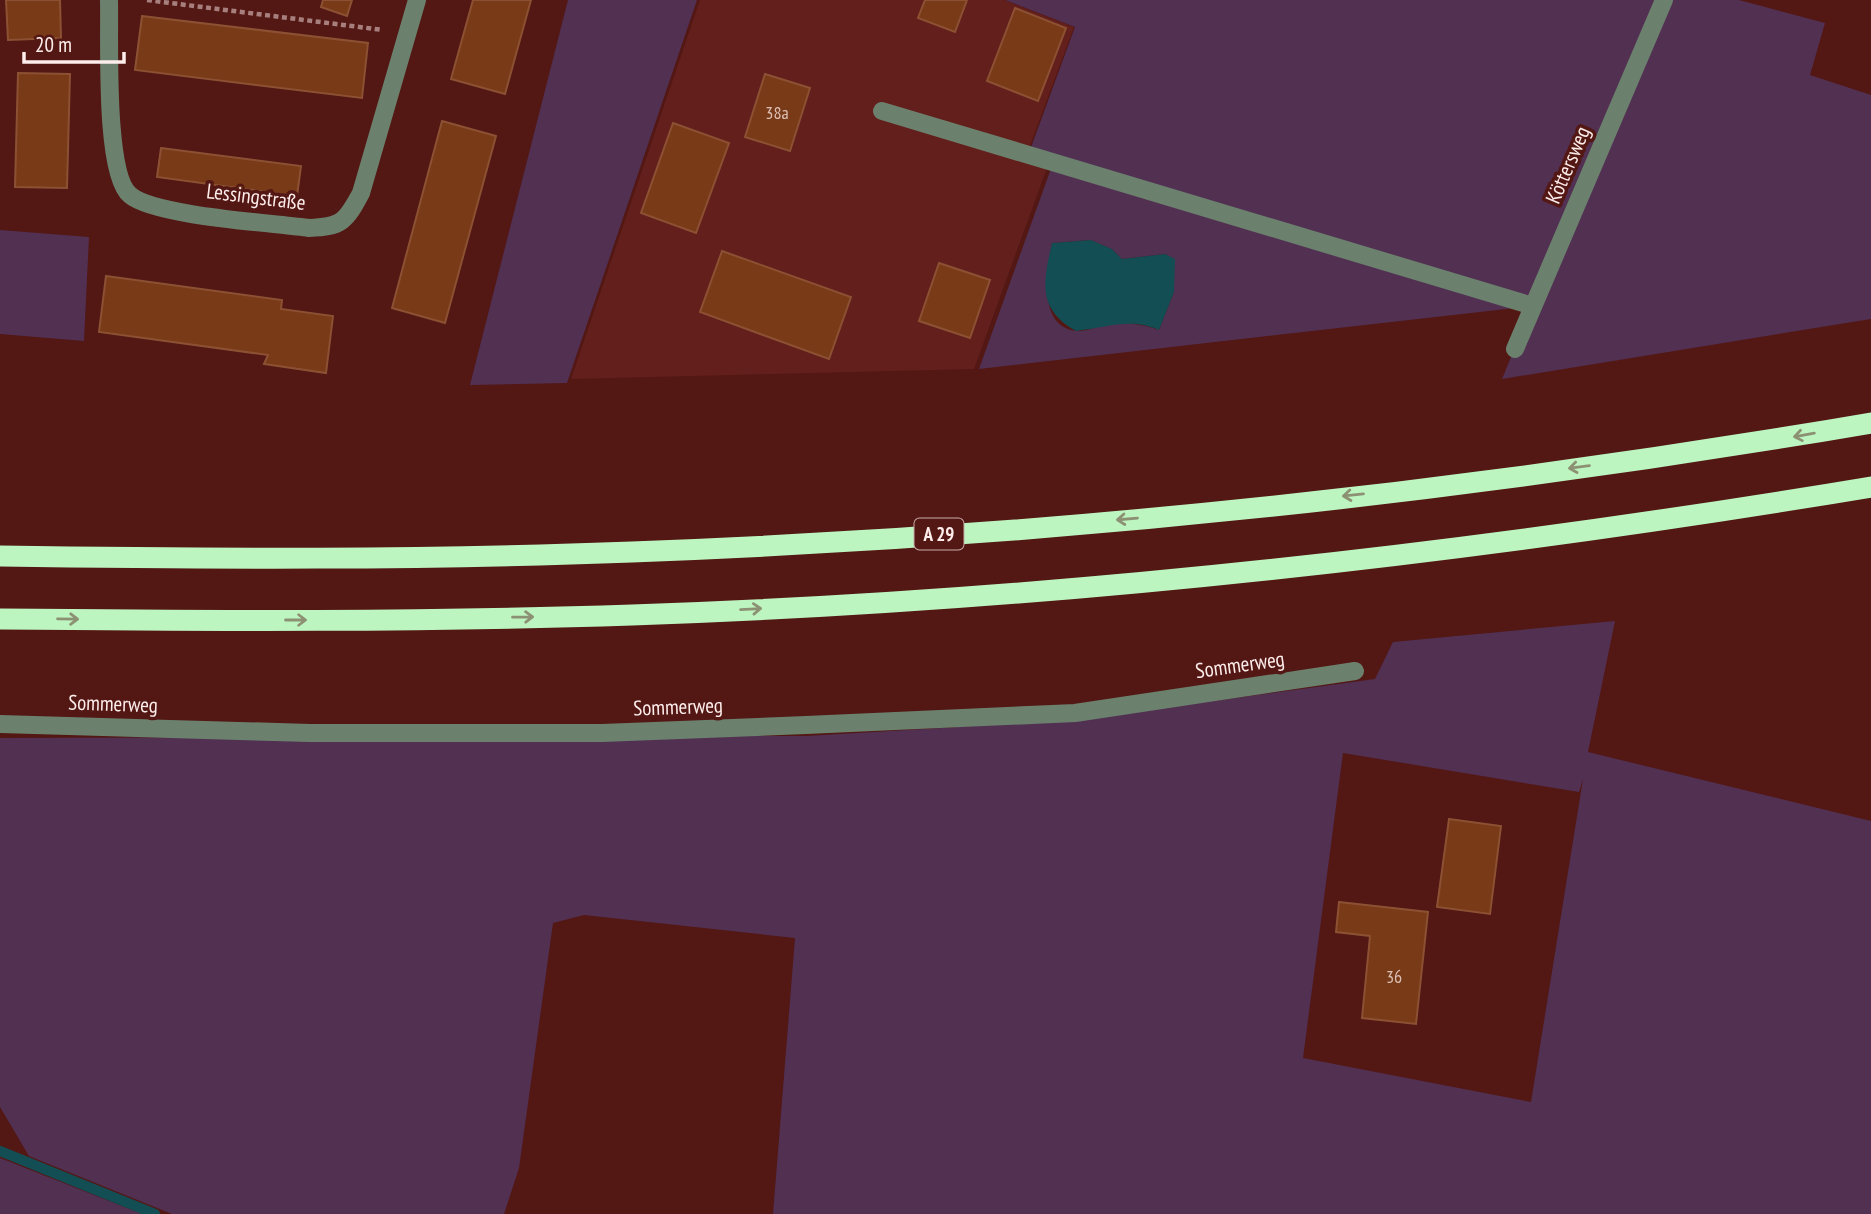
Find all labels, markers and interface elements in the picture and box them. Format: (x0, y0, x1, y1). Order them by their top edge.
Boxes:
scale bar (24, 21, 124, 65)
text: 20 m (35, 31, 72, 58)
house number: 38a (765, 101, 789, 124)
street label: Köttersweg (1539, 122, 1596, 207)
street label: Lessingstraße (205, 177, 307, 216)
one-way arrow (1793, 429, 1816, 442)
one-way arrow (1568, 461, 1590, 474)
one-way arrow (1342, 489, 1365, 502)
one-way arrow (1116, 513, 1138, 526)
road number: A 29 (914, 519, 964, 550)
one-way arrow (739, 602, 762, 615)
one-way arrow (511, 611, 534, 624)
one-way arrow (56, 612, 79, 626)
one-way arrow (284, 614, 307, 627)
street label: Sommerweg (1194, 645, 1286, 684)
street label: Sommerweg (68, 688, 158, 719)
street label: Sommerweg (633, 691, 723, 722)
house number: 36 (1386, 965, 1402, 988)

